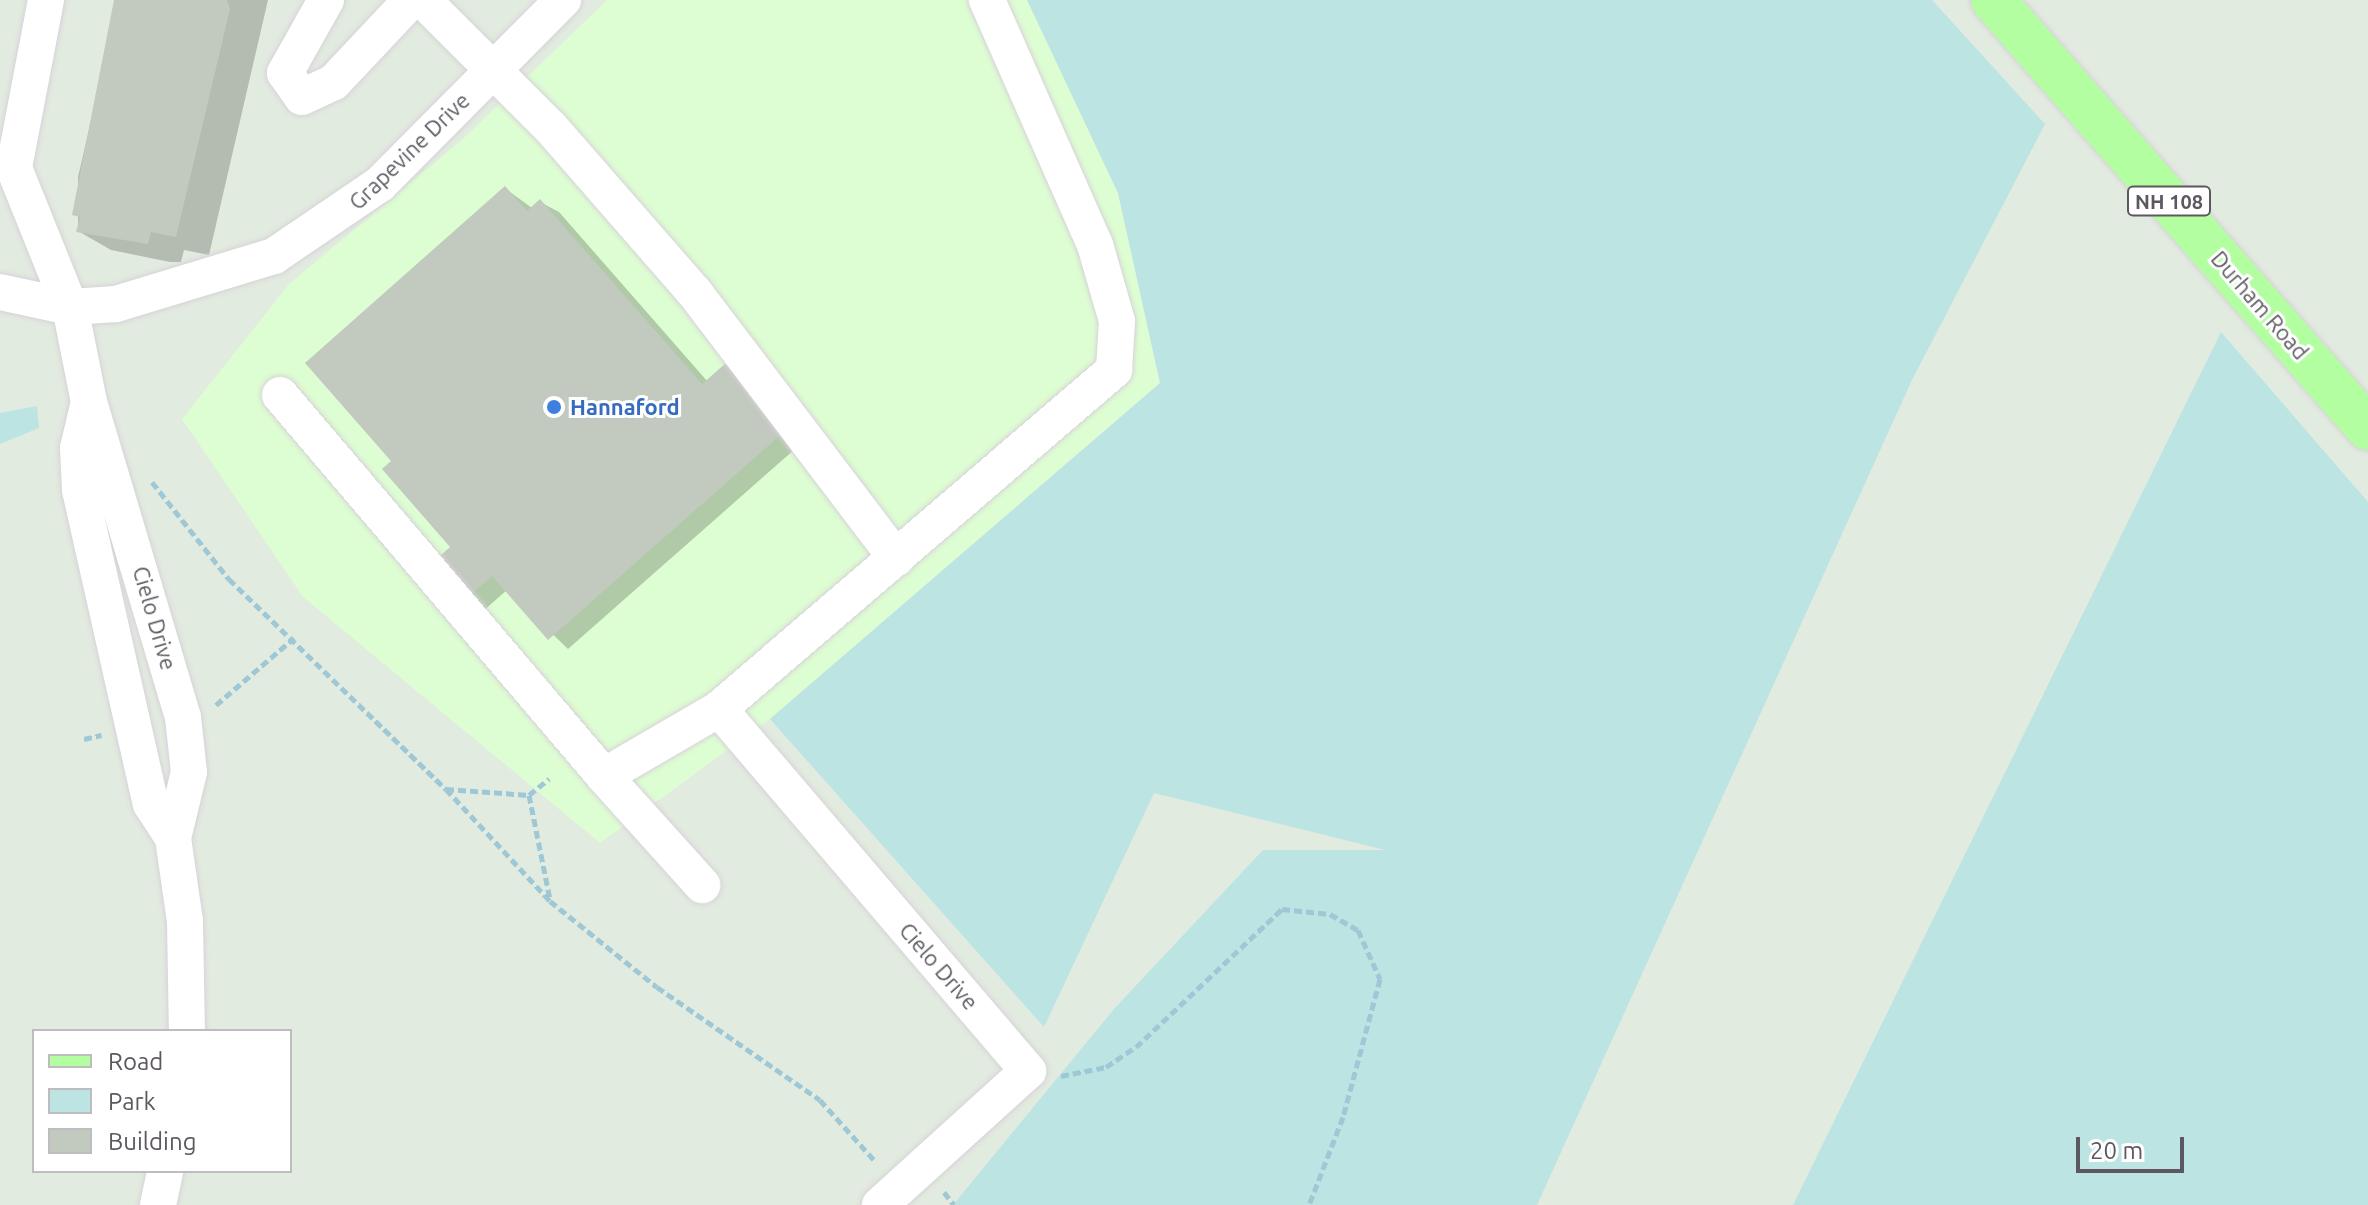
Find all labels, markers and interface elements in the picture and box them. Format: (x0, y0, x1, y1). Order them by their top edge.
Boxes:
street label: Grapevine Drive (343, 87, 475, 215)
road number: NH 108 (2127, 185, 2211, 217)
street label: Durham Road (2206, 245, 2314, 365)
place label: Hannaford (570, 394, 680, 420)
marker: Hannaford (545, 398, 563, 416)
street label: Cielo Drive (128, 563, 182, 673)
street label: Cielo Drive (894, 917, 984, 1015)
legend (32, 1029, 292, 1173)
text: Road (108, 1048, 163, 1075)
text: Park (108, 1088, 156, 1115)
scale bar (2080, 1121, 2188, 1171)
text: Building (108, 1128, 196, 1155)
text: 20 m (2090, 1137, 2143, 1164)

